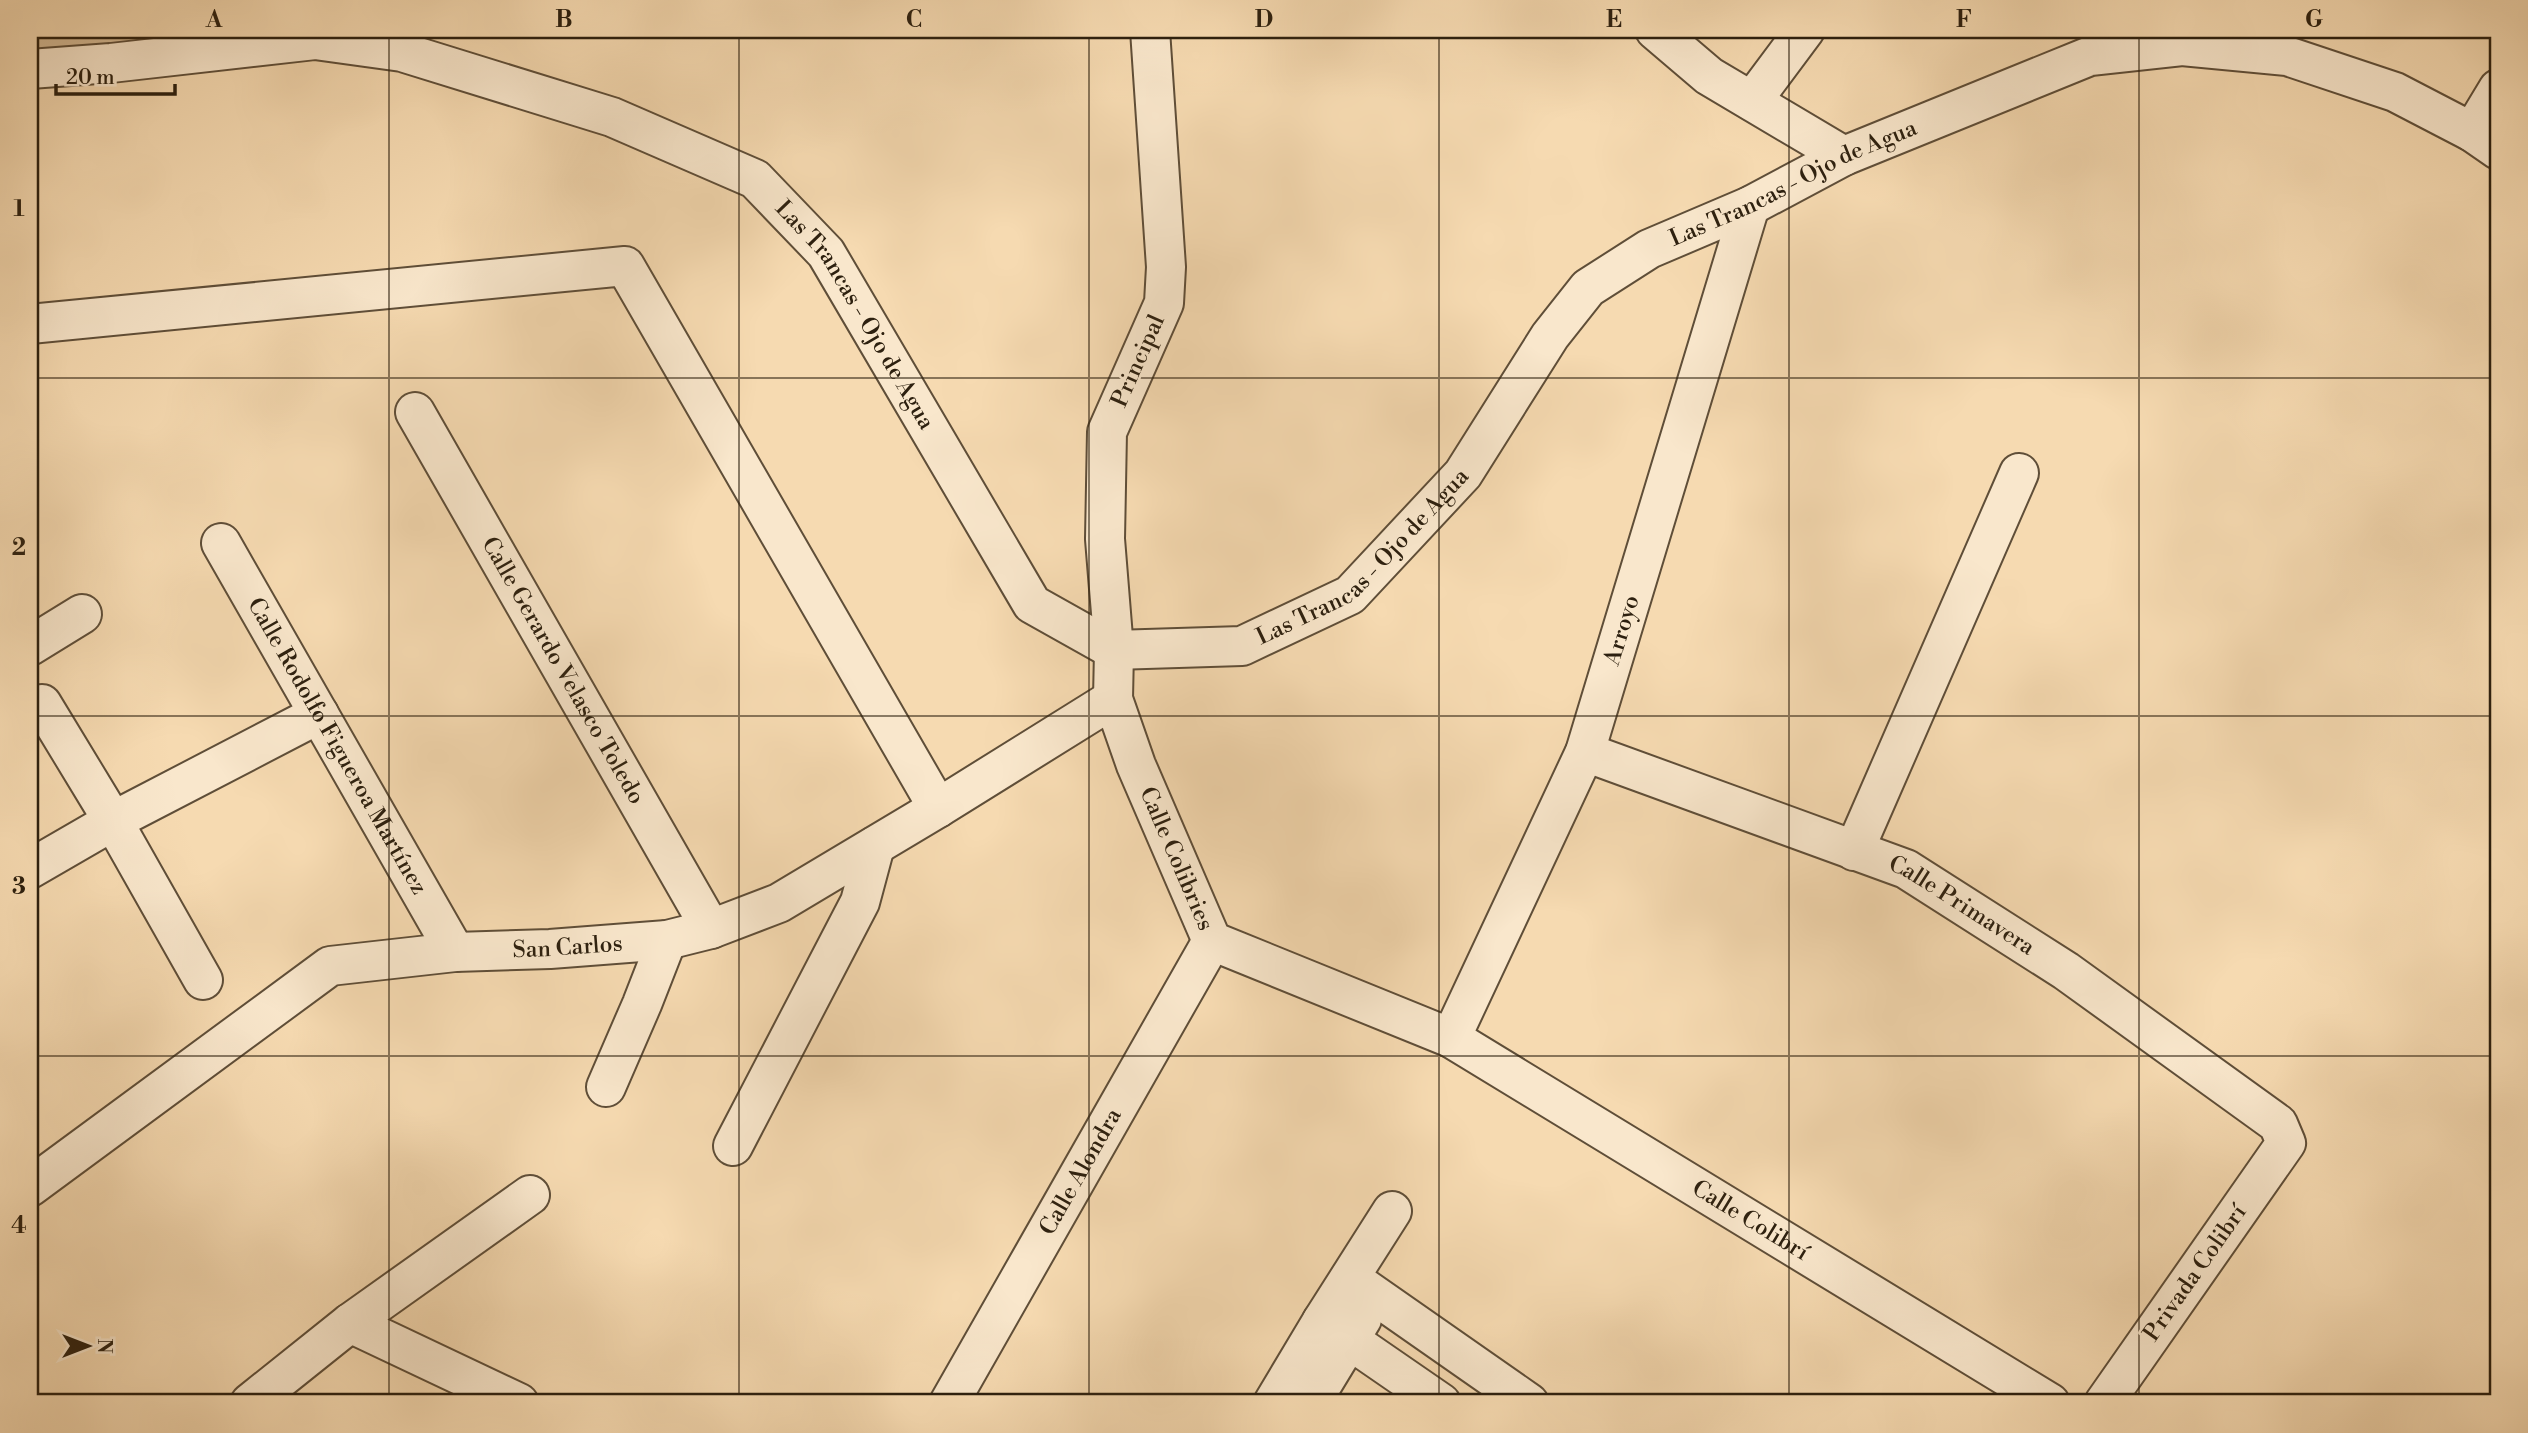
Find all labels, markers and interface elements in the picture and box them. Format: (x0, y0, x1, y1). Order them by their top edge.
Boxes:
text: A (205, 6, 223, 34)
text: B (555, 6, 573, 34)
text: C (906, 6, 922, 34)
text: D (1255, 6, 1273, 34)
text: E (1606, 6, 1622, 34)
text: F (1956, 6, 1972, 34)
text: G (2305, 6, 2323, 34)
scale bar (56, 52, 175, 96)
text: 20 m (66, 65, 115, 91)
street label: Las Trancas - Ojo de Agua (1665, 114, 1921, 253)
text: 1 (13, 195, 25, 223)
street label: Las Trancas - Ojo de Agua (769, 195, 941, 435)
street label: Principal (1105, 310, 1171, 412)
street label: Las Trancas - Ojo de Agua (1252, 462, 1475, 651)
street label: Calle Gerardo Velasco Toledo (476, 532, 651, 809)
text: 2 (12, 534, 26, 562)
street label: Arroyo (1598, 592, 1646, 670)
street label: Calle Rodolfo Figueroa Martínez (241, 593, 433, 899)
street label: Calle Colibries (1133, 783, 1220, 935)
street label: Calle Primavera (1885, 850, 2040, 962)
text: 3 (12, 873, 26, 901)
street label: San Carlos (512, 929, 624, 964)
street label: Calle Alondra (1033, 1103, 1128, 1240)
street label: Calle Colibrí (1687, 1174, 1815, 1267)
street label: Privada Colibrí (2138, 1198, 2253, 1347)
text: 4 (11, 1212, 27, 1240)
north arrow (52, 1310, 122, 1380)
text: N (92, 1338, 116, 1354)

